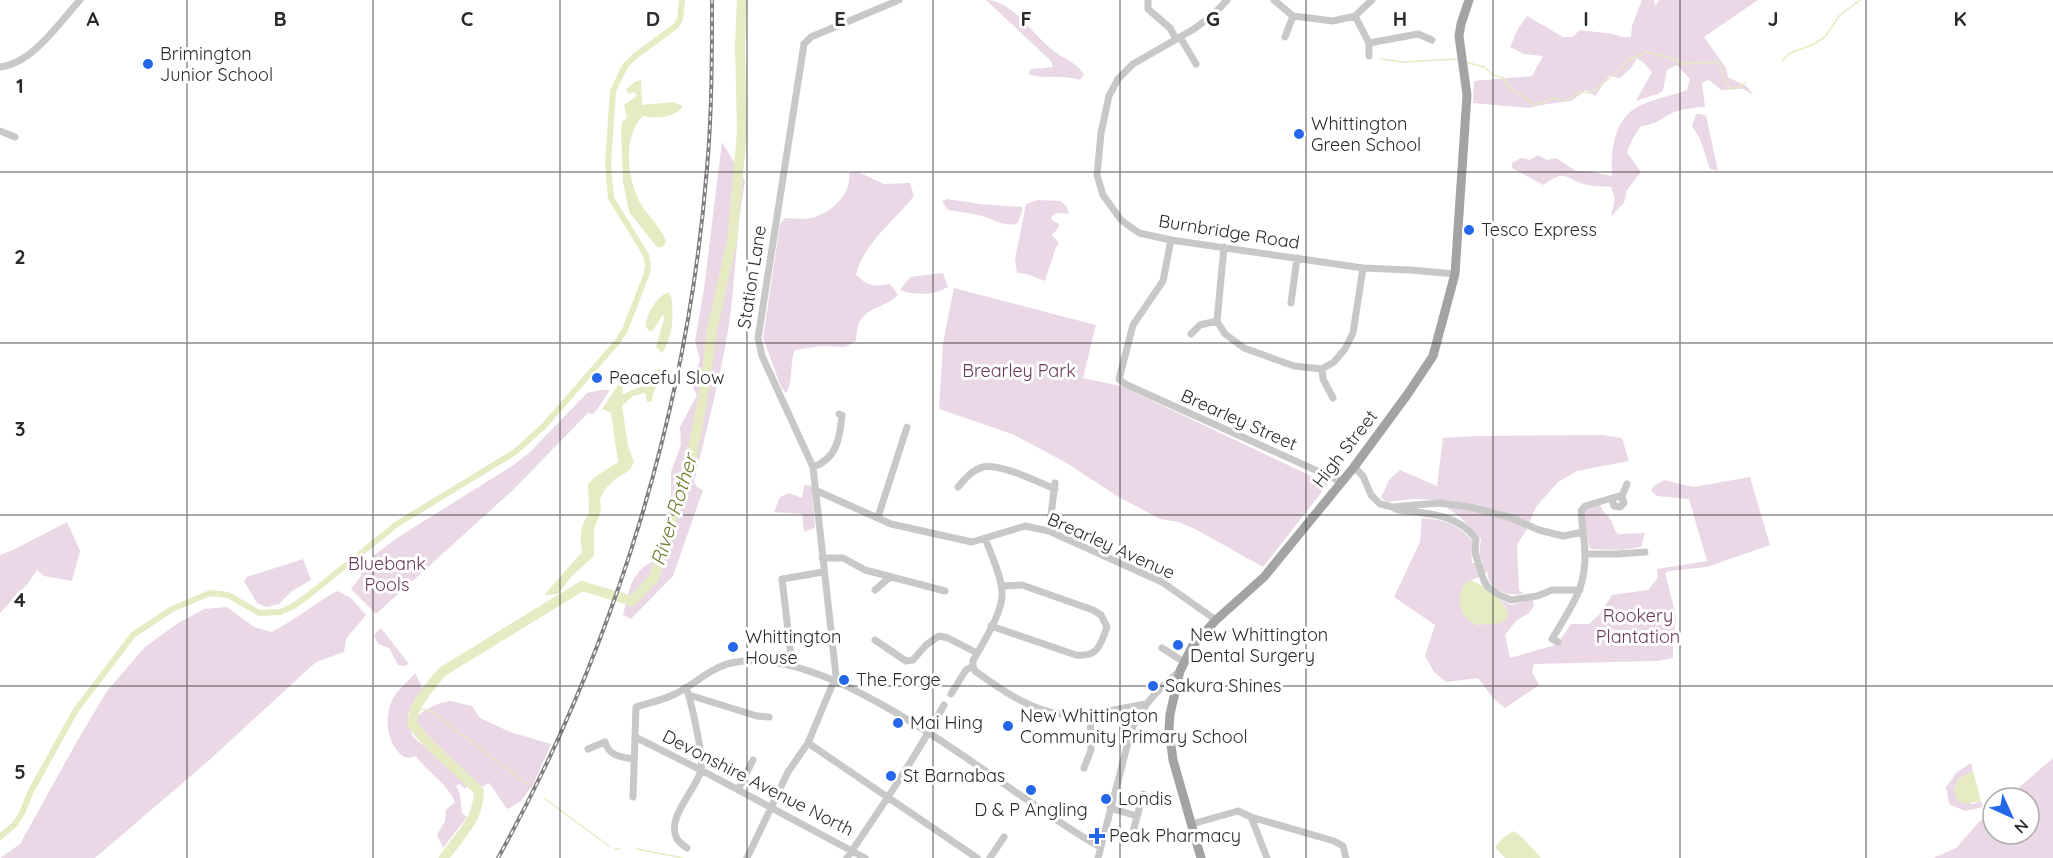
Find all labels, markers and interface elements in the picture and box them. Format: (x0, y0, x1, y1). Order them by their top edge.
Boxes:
text: A (87, 6, 100, 31)
text: B (273, 6, 287, 31)
text: C (461, 6, 474, 31)
text: D (646, 6, 660, 31)
text: E (834, 6, 846, 31)
text: F (1020, 6, 1032, 31)
text: G (1206, 6, 1220, 31)
text: H (1393, 6, 1407, 31)
text: I (1583, 6, 1589, 31)
text: J (1767, 6, 1779, 31)
text: K (1953, 6, 1967, 31)
place label: Brimington Junior School (160, 42, 273, 86)
marker: Brimington Junior School (141, 57, 155, 71)
text: 1 (16, 73, 24, 98)
place label: Whittington Green School (1311, 112, 1421, 156)
marker: Whittington Green School (1292, 127, 1306, 141)
street label: Burnbridge Road (1157, 209, 1301, 254)
place label: Tesco Express (1481, 218, 1597, 241)
marker: Tesco Express (1462, 223, 1476, 237)
street label: Station Lane (732, 224, 771, 330)
text: 2 (14, 244, 26, 269)
park label: Brearley Park (962, 359, 1076, 382)
place label: Peaceful Slow (609, 366, 724, 389)
marker: Peaceful Slow (590, 371, 604, 385)
street label: Brearley Street (1178, 384, 1301, 455)
street label: High Street (1307, 405, 1382, 492)
text: 3 (15, 416, 25, 441)
water label: River Rother (645, 449, 703, 569)
street label: Brearley Avenue (1044, 507, 1178, 584)
park label: Bluebank Pools (348, 552, 426, 596)
text: 4 (14, 587, 26, 612)
park label: Rookery Plantation (1596, 604, 1680, 648)
place label: New Whittington Dental Surgery (1190, 623, 1328, 667)
place label: Whittington House (745, 625, 841, 669)
marker: New Whittington Dental Surgery (1171, 638, 1185, 652)
marker: Whittington House (726, 640, 740, 654)
place label: The Forge (856, 668, 941, 691)
marker: The Forge (837, 673, 851, 687)
place label: Sakura Shines (1165, 674, 1282, 697)
marker: Sakura Shines (1146, 679, 1160, 693)
place label: New Whittington Community Primary School (1020, 704, 1248, 748)
place label: Mai Hing (910, 711, 983, 734)
marker: Mai Hing (891, 716, 905, 730)
marker: New Whittington Community Primary School (1001, 719, 1015, 733)
street label: Devonshire Avenue North (659, 724, 858, 841)
text: 5 (14, 759, 26, 784)
place label: St Barnabas (903, 764, 1005, 787)
marker: St Barnabas (884, 769, 898, 783)
marker: D & P Angling (1024, 783, 1038, 797)
north arrow (1981, 786, 2041, 846)
place label: Londis (1118, 787, 1172, 810)
marker: Londis (1099, 792, 1113, 806)
place label: D & P Angling (974, 798, 1088, 821)
text: N (2010, 815, 2033, 838)
place label: Peak Pharmacy (1109, 824, 1241, 847)
marker: Peak Pharmacy (1090, 829, 1104, 843)

